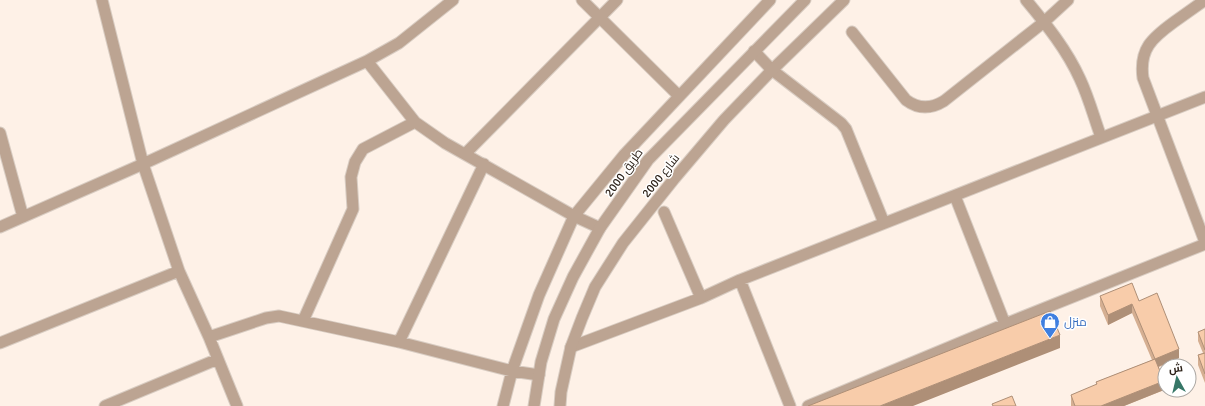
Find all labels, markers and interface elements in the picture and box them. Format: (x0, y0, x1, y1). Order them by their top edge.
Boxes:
street label: طريق 2000 (601, 146, 647, 200)
street label: شارع 2000 (639, 151, 683, 201)
shop icon: منزل (1039, 311, 1061, 339)
place label: منزل (1064, 315, 1087, 330)
north arrow (1157, 358, 1197, 398)
text: ش (1168, 361, 1184, 376)

